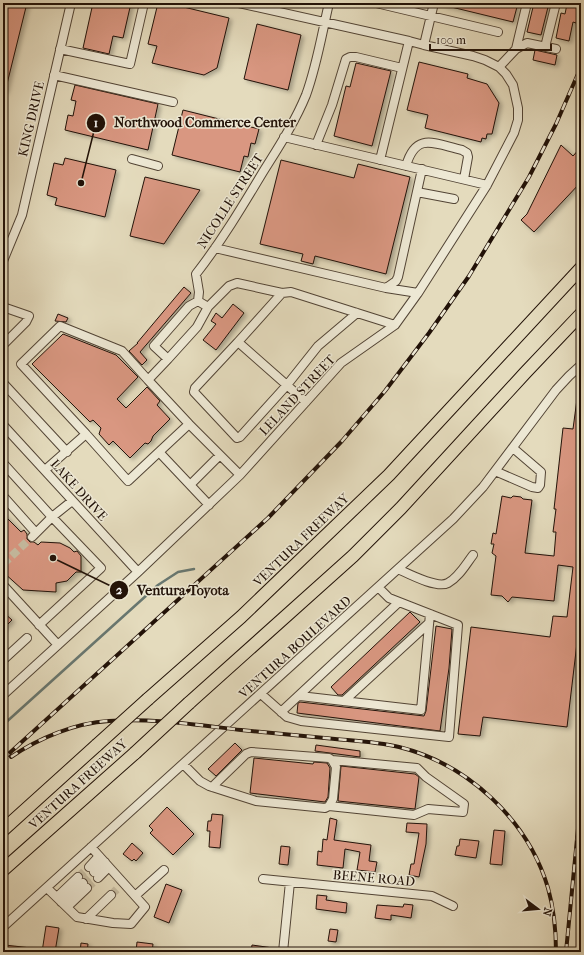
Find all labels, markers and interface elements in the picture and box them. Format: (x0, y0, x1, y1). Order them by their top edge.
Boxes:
scale bar (430, 26, 551, 52)
text: 100 m (436, 33, 466, 47)
street label: KING DRIVE (15, 80, 47, 158)
callout: Northwood Commerce Center (86, 110, 304, 136)
text: Northwood Commerce Center (114, 114, 297, 131)
text: 1 (94, 116, 98, 130)
street label: NICOLLE STREET (194, 151, 266, 251)
street label: LELAND STREET (256, 352, 338, 438)
street label: LAKE DRIVE (48, 456, 110, 524)
street label: VENTURA FREEWAY (249, 490, 353, 590)
callout: Ventura Toyota (109, 577, 237, 603)
text: Ventura Toyota (136, 582, 230, 599)
text: 2 (116, 583, 123, 597)
street label: VENTURA BOULEVARD (235, 593, 354, 702)
street label: VENTURA FREEWAY (25, 735, 131, 833)
street label: BEENE ROAD (332, 867, 416, 889)
north arrow (518, 889, 558, 929)
text: N (540, 906, 555, 918)

